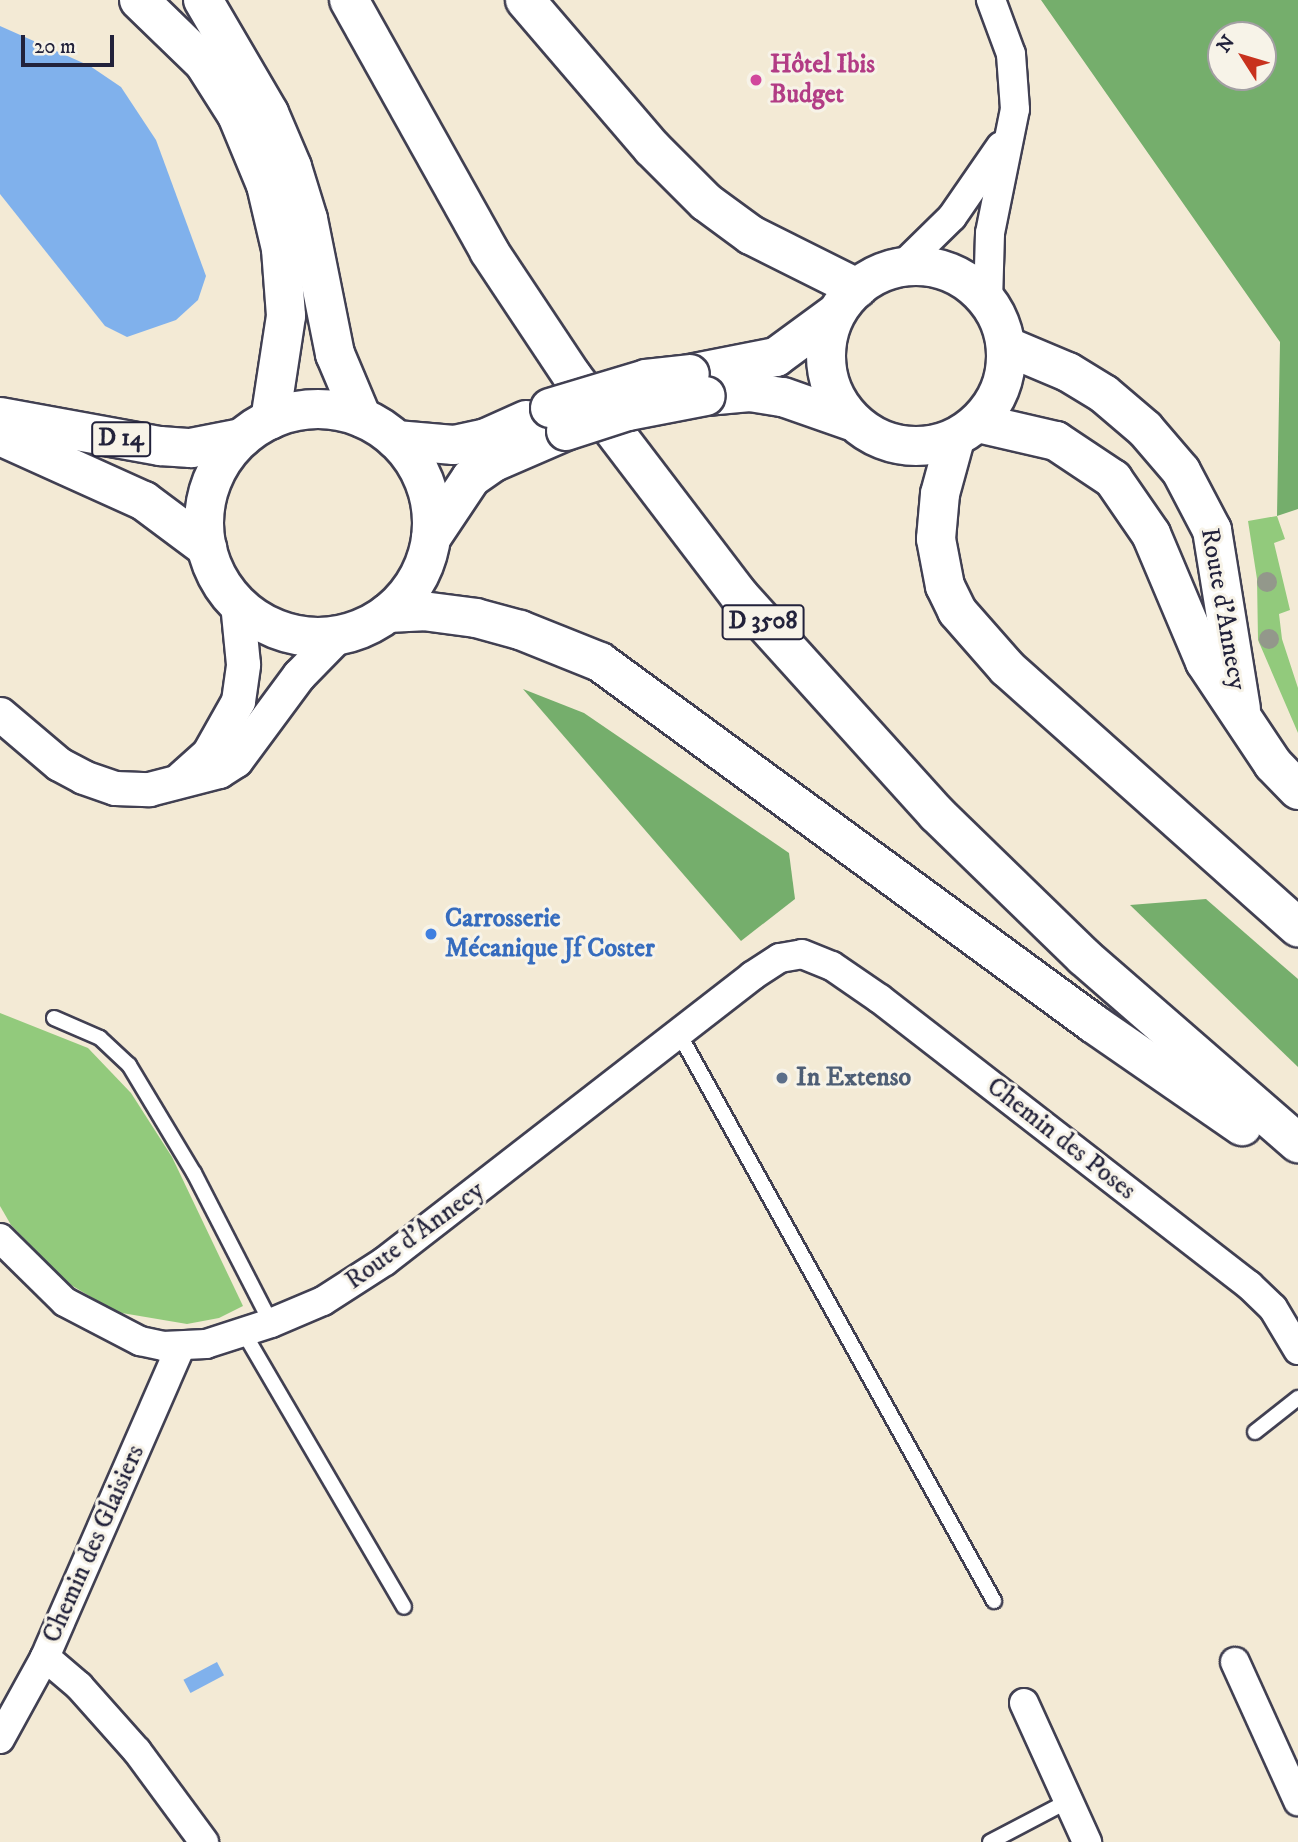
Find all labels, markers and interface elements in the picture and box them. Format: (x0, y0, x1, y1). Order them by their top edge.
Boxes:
scale bar (24, 21, 117, 65)
north arrow (1207, 21, 1277, 91)
text: N (1213, 31, 1240, 57)
text: 20 m (34, 34, 76, 60)
place label: Hôtel Ibis Budget (770, 49, 875, 110)
marker: Hôtel Ibis Budget (748, 72, 764, 88)
road number: D 14 (90, 418, 152, 460)
street label: Route d'Annecy (1193, 526, 1253, 692)
road number: D 3508 (721, 602, 805, 642)
place label: Carrosserie Mécanique Jf Coster (445, 903, 655, 964)
marker: Carrosserie Mécanique Jf Coster (423, 926, 439, 942)
place label: In Extenso (796, 1062, 911, 1094)
marker: In Extenso (774, 1070, 790, 1086)
street label: Chemin des Poses (980, 1071, 1142, 1207)
street label: Route d'Annecy (340, 1175, 490, 1297)
street label: Chemin des Glaisiers (36, 1440, 152, 1648)

